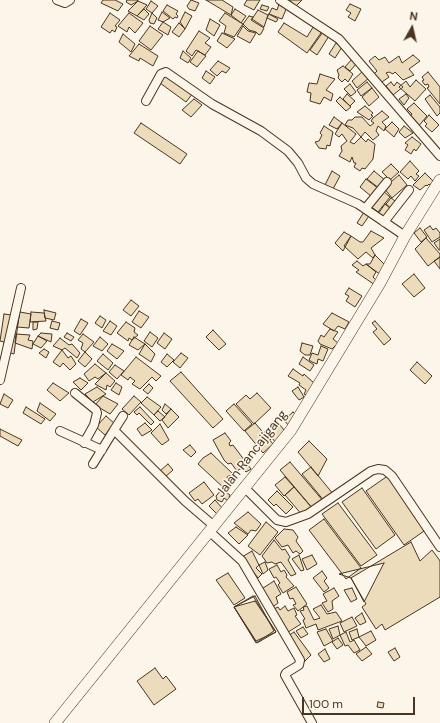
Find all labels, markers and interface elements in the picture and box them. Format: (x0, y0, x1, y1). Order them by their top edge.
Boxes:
north arrow (392, 8, 432, 48)
text: N (409, 9, 419, 24)
street label: Jalan Rancajigang (213, 407, 291, 501)
scale bar (304, 689, 417, 715)
text: 100 m (309, 696, 343, 712)

